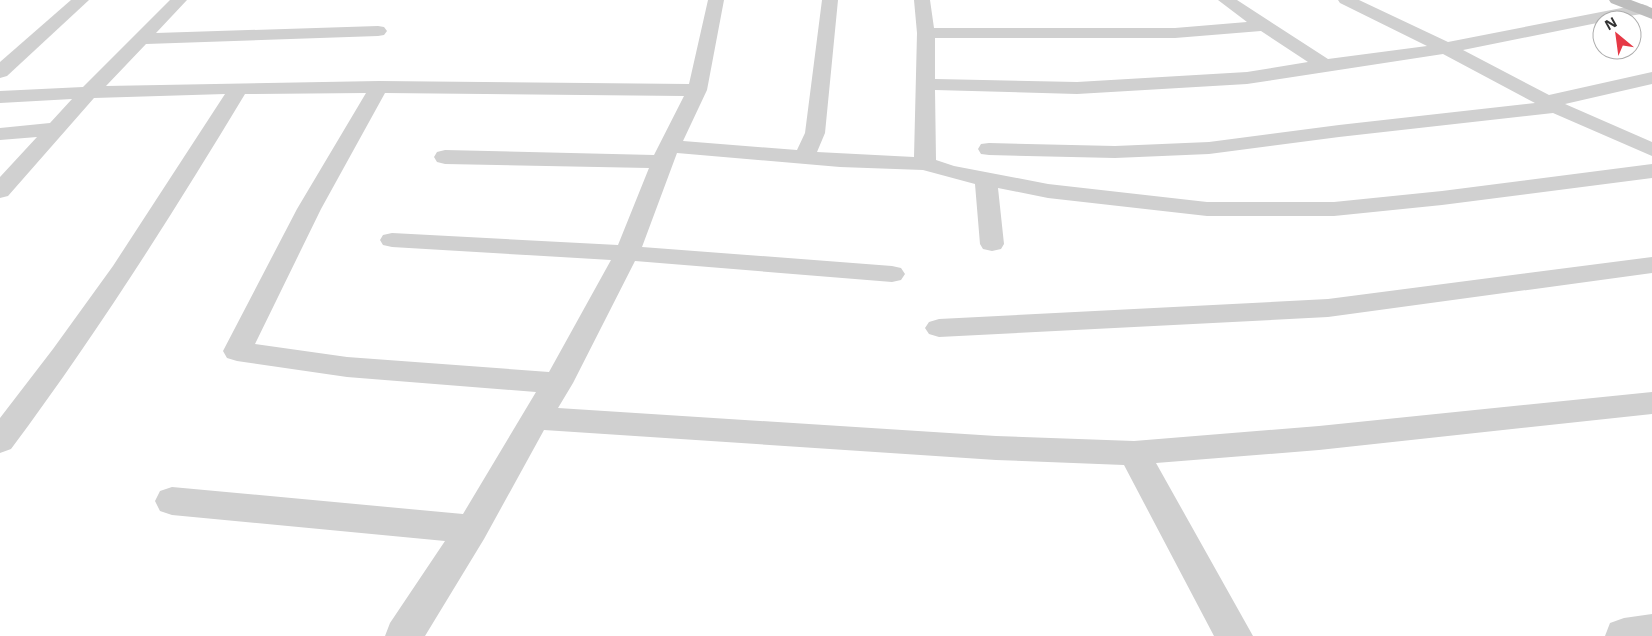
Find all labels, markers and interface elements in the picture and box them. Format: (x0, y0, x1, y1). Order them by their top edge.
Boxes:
north arrow (1592, 10, 1642, 60)
text: N (1601, 12, 1620, 34)

